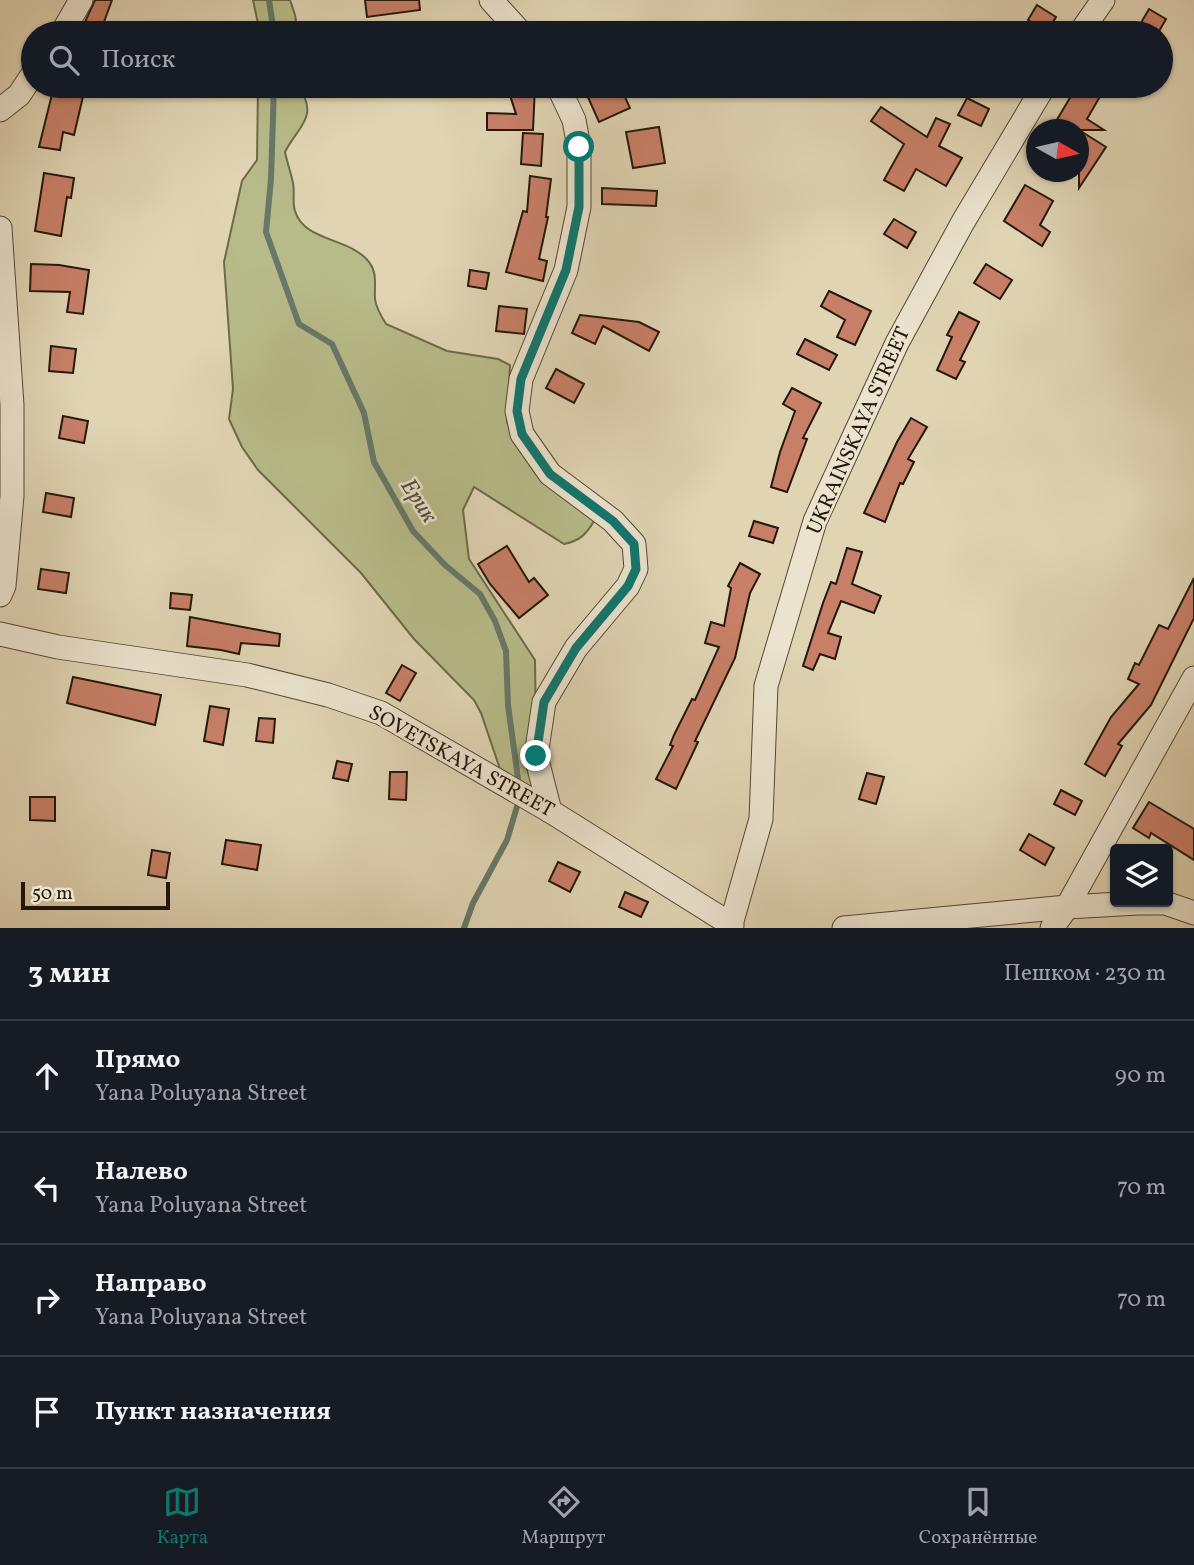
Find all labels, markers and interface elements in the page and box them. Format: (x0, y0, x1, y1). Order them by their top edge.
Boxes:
search box (21, 21, 1173, 98)
icon: search (45, 41, 83, 79)
text: Поиск (101, 42, 175, 78)
north arrow (1026, 119, 1089, 182)
route start (563, 131, 594, 162)
street label: UKRAINSKAYA STREET (800, 323, 918, 539)
water label: Ерик (392, 473, 445, 530)
street label: SOVETSKAYA STREET (363, 699, 559, 825)
route end (520, 740, 551, 771)
map controls (1110, 844, 1173, 907)
button: layers (1110, 844, 1173, 907)
scale bar (21, 879, 170, 911)
text: 50 m (32, 881, 73, 907)
text: 3 мин (28, 953, 111, 995)
text: Пешком · 230 m (1004, 958, 1166, 990)
text: Прямо (95, 1042, 180, 1078)
icon: ahead (28, 1057, 66, 1095)
text: 90 m (1115, 1060, 1166, 1092)
text: Yana Poluyana Street (95, 1078, 307, 1110)
text: Налево (95, 1154, 188, 1190)
icon: left (28, 1169, 66, 1207)
text: 70 m (1117, 1172, 1166, 1204)
text: Yana Poluyana Street (95, 1190, 307, 1222)
text: Направо (95, 1266, 207, 1302)
icon: right (28, 1281, 66, 1319)
text: 70 m (1117, 1284, 1166, 1316)
text: Yana Poluyana Street (95, 1302, 307, 1334)
icon: arrive (28, 1393, 66, 1431)
text: Пункт назначения (95, 1394, 331, 1430)
tab: Карта (157, 1483, 208, 1551)
tab: Маршрут (522, 1483, 605, 1551)
tab: Сохранённые (919, 1483, 1037, 1551)

